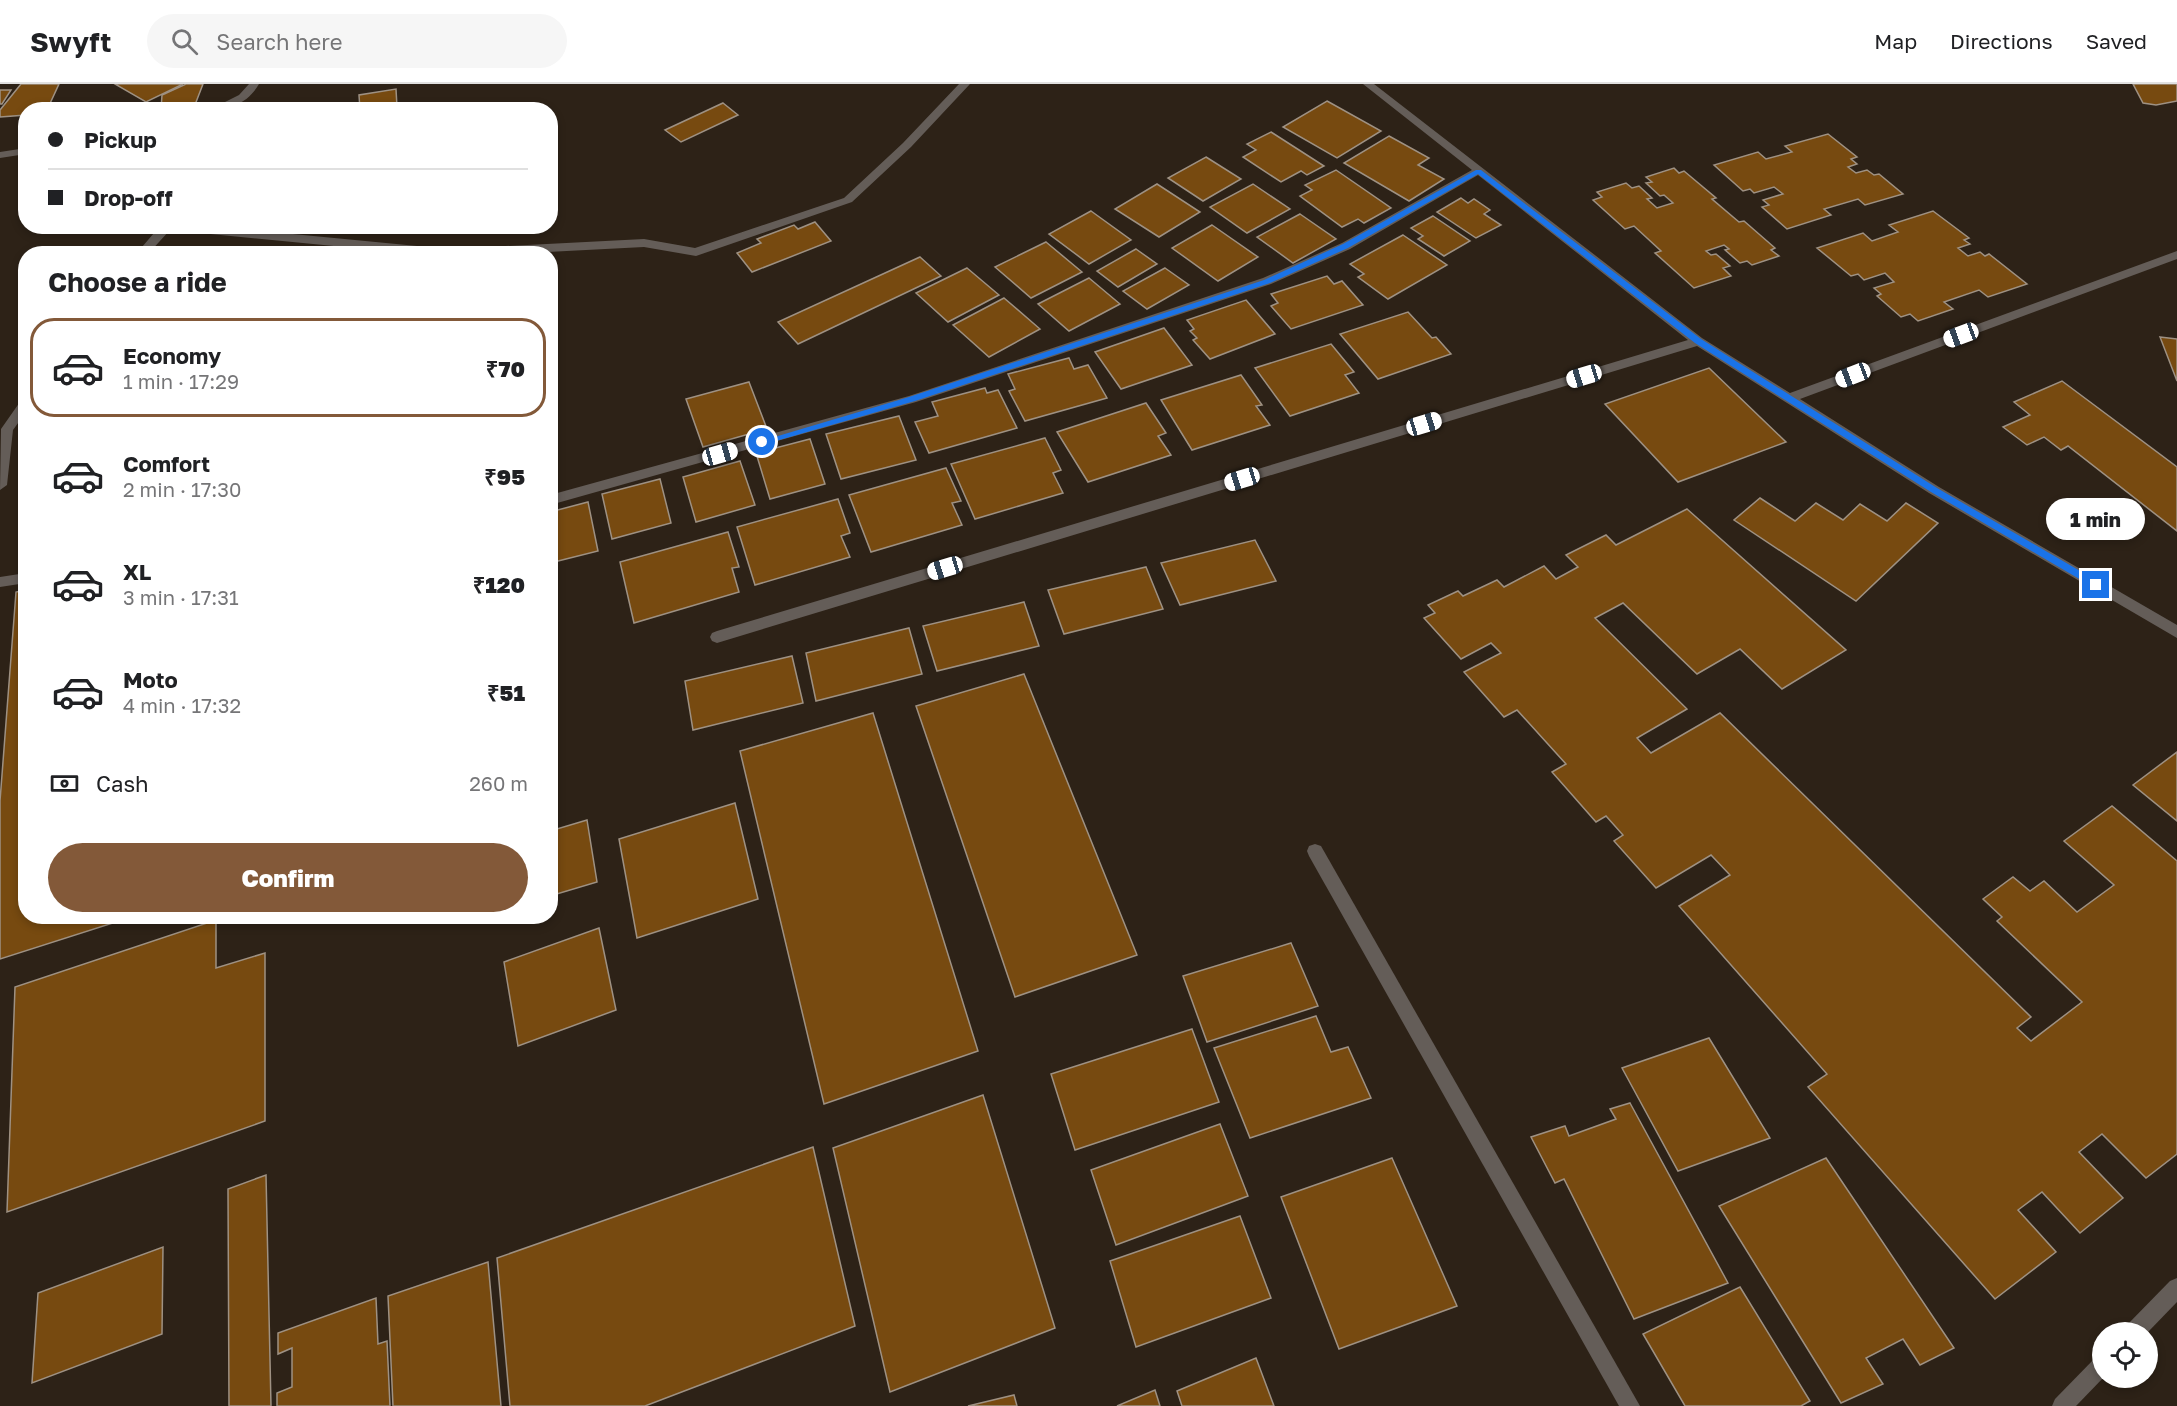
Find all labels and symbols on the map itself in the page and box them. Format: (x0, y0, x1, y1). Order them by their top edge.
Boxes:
car (1941, 320, 1981, 350)
car (1833, 360, 1873, 390)
car (1564, 362, 1604, 390)
car (1404, 410, 1444, 438)
route start (748, 428, 775, 455)
car (700, 440, 740, 468)
car (1222, 465, 1262, 493)
callout: 1 min (2046, 498, 2146, 540)
car (925, 554, 965, 582)
route end (2082, 571, 2109, 598)

